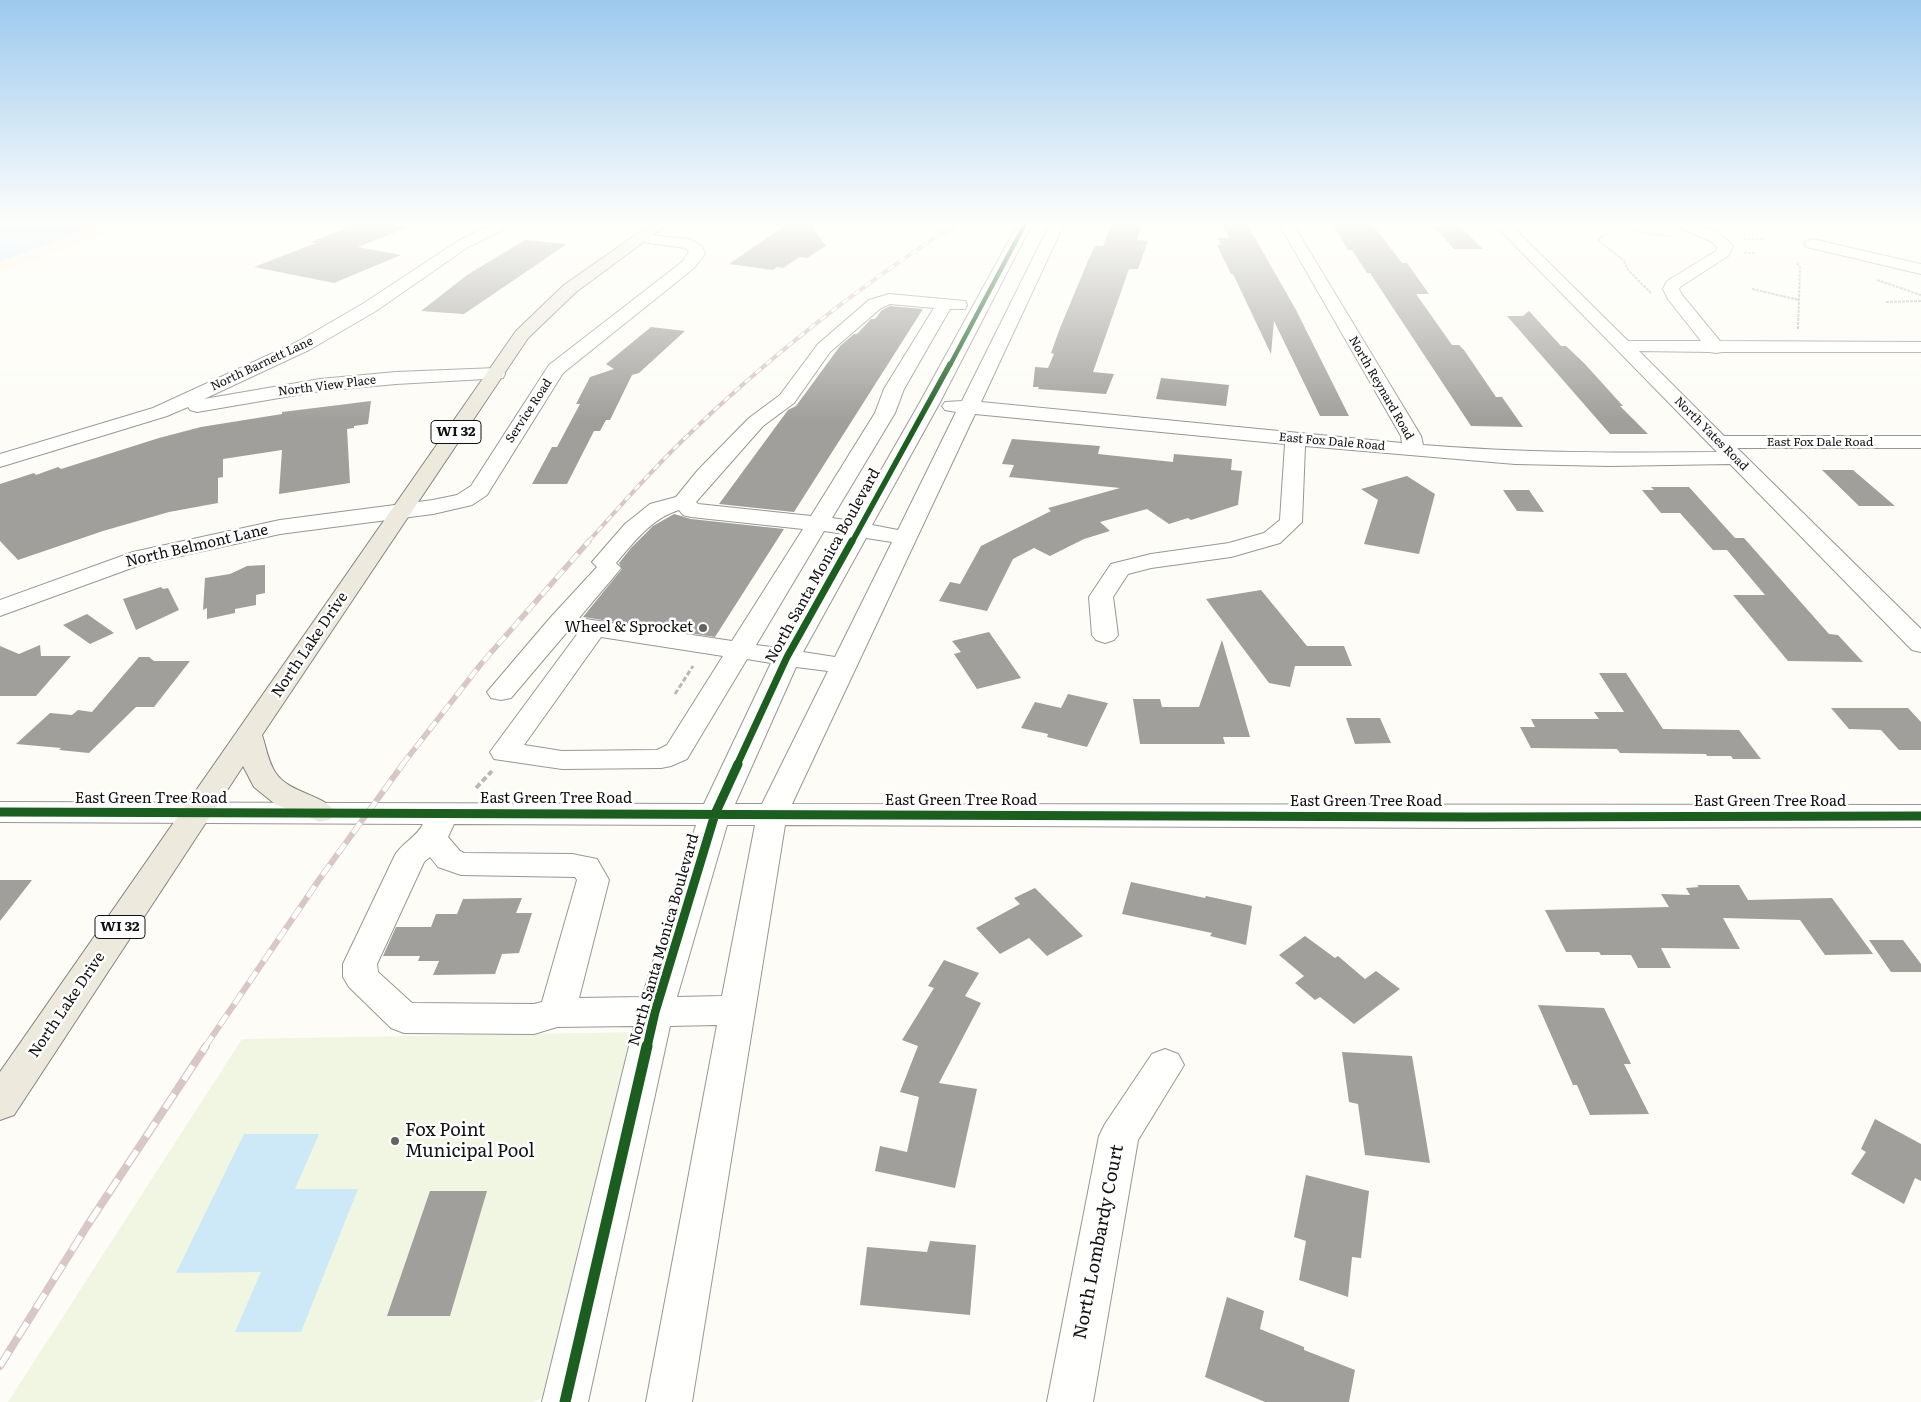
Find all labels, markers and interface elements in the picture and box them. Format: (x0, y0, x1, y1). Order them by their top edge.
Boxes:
street label: North Barnett Lane (209, 334, 315, 394)
street label: North Reynard Road (1345, 334, 1417, 442)
street label: North View Place (277, 373, 377, 399)
street label: Service Road (503, 376, 555, 446)
street label: North Yates Road (1671, 394, 1751, 474)
road number: WI 32 (431, 421, 481, 444)
street label: East Fox Dale Road (1278, 430, 1386, 454)
street label: East Fox Dale Road (1767, 435, 1873, 449)
street label: North Santa Monica Boulevard (762, 465, 884, 667)
street label: North Belmont Lane (124, 521, 270, 571)
street label: North Lake Drive (268, 589, 352, 701)
place label: Wheel & Sprocket (564, 619, 693, 637)
marker: Wheel & Sprocket (697, 622, 709, 634)
street label: East Green Tree Road (75, 790, 227, 808)
street label: East Green Tree Road (480, 790, 632, 808)
street label: East Green Tree Road (885, 792, 1037, 810)
street label: East Green Tree Road (1290, 793, 1442, 811)
street label: East Green Tree Road (1694, 793, 1846, 811)
street label: North Santa Monica Boulevard (625, 832, 703, 1048)
road number: WI 32 (95, 916, 145, 939)
street label: North Lake Drive (25, 949, 109, 1061)
place label: Fox Point Municipal Pool (405, 1120, 535, 1162)
marker: Fox Point Municipal Pool (389, 1135, 401, 1147)
street label: North Lombardy Court (1070, 1143, 1128, 1341)

